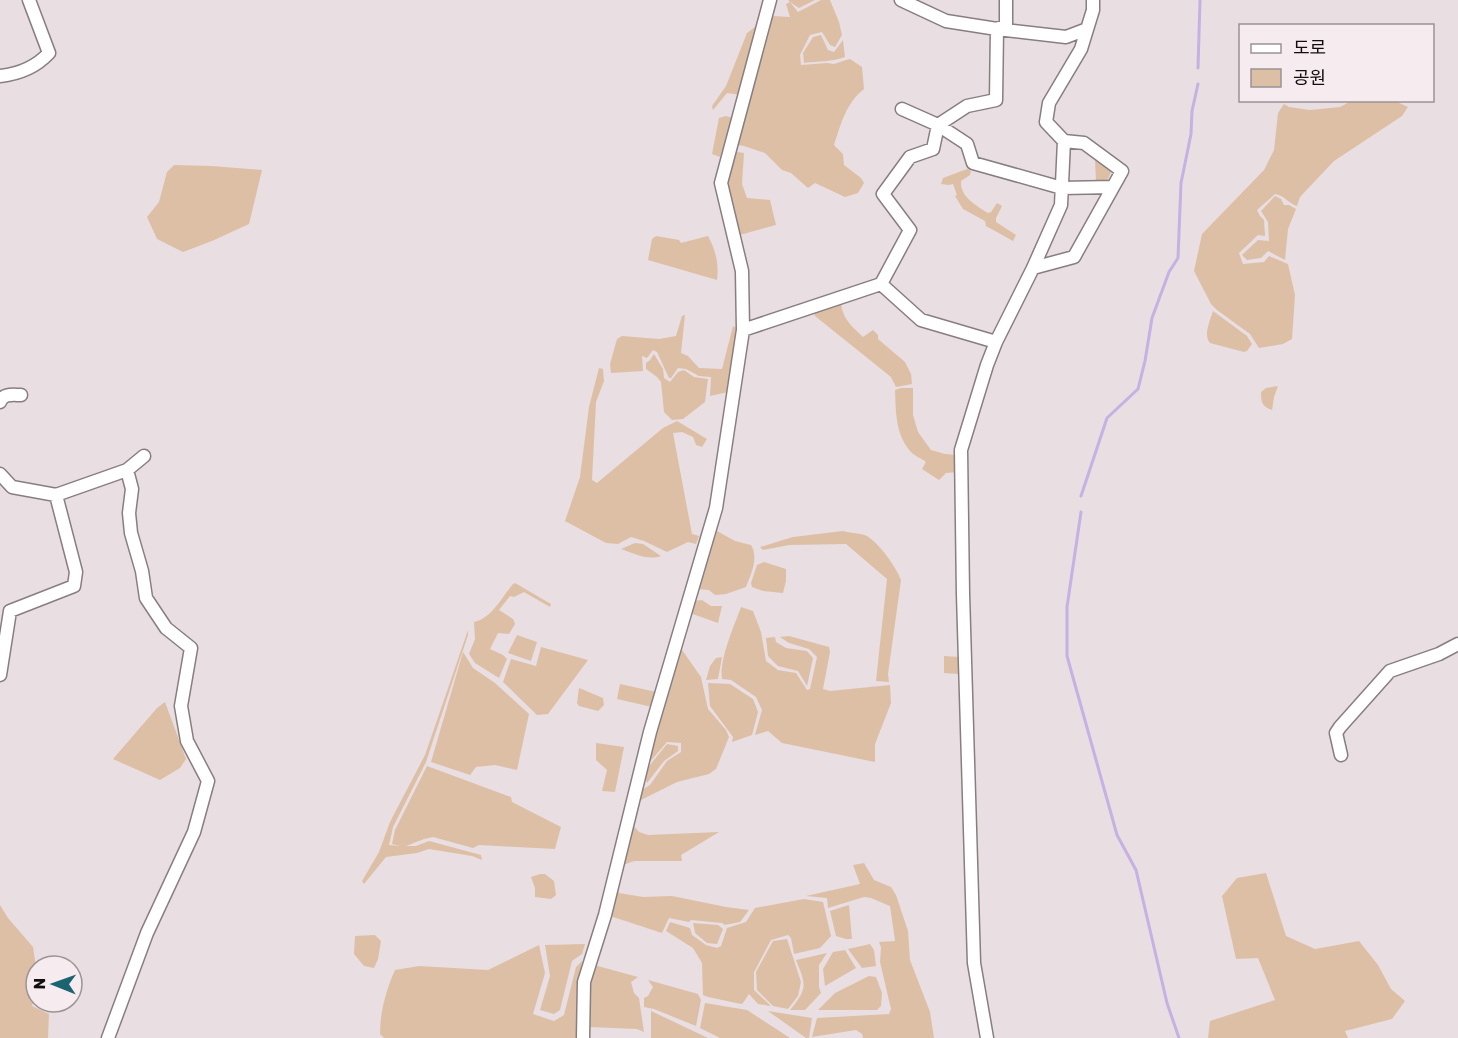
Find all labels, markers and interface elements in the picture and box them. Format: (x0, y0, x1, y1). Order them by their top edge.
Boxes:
legend (1239, 24, 1434, 102)
text: 도로 (1293, 37, 1326, 59)
text: 공원 (1293, 67, 1326, 89)
north arrow (24, 954, 84, 1014)
text: N (30, 978, 49, 990)

